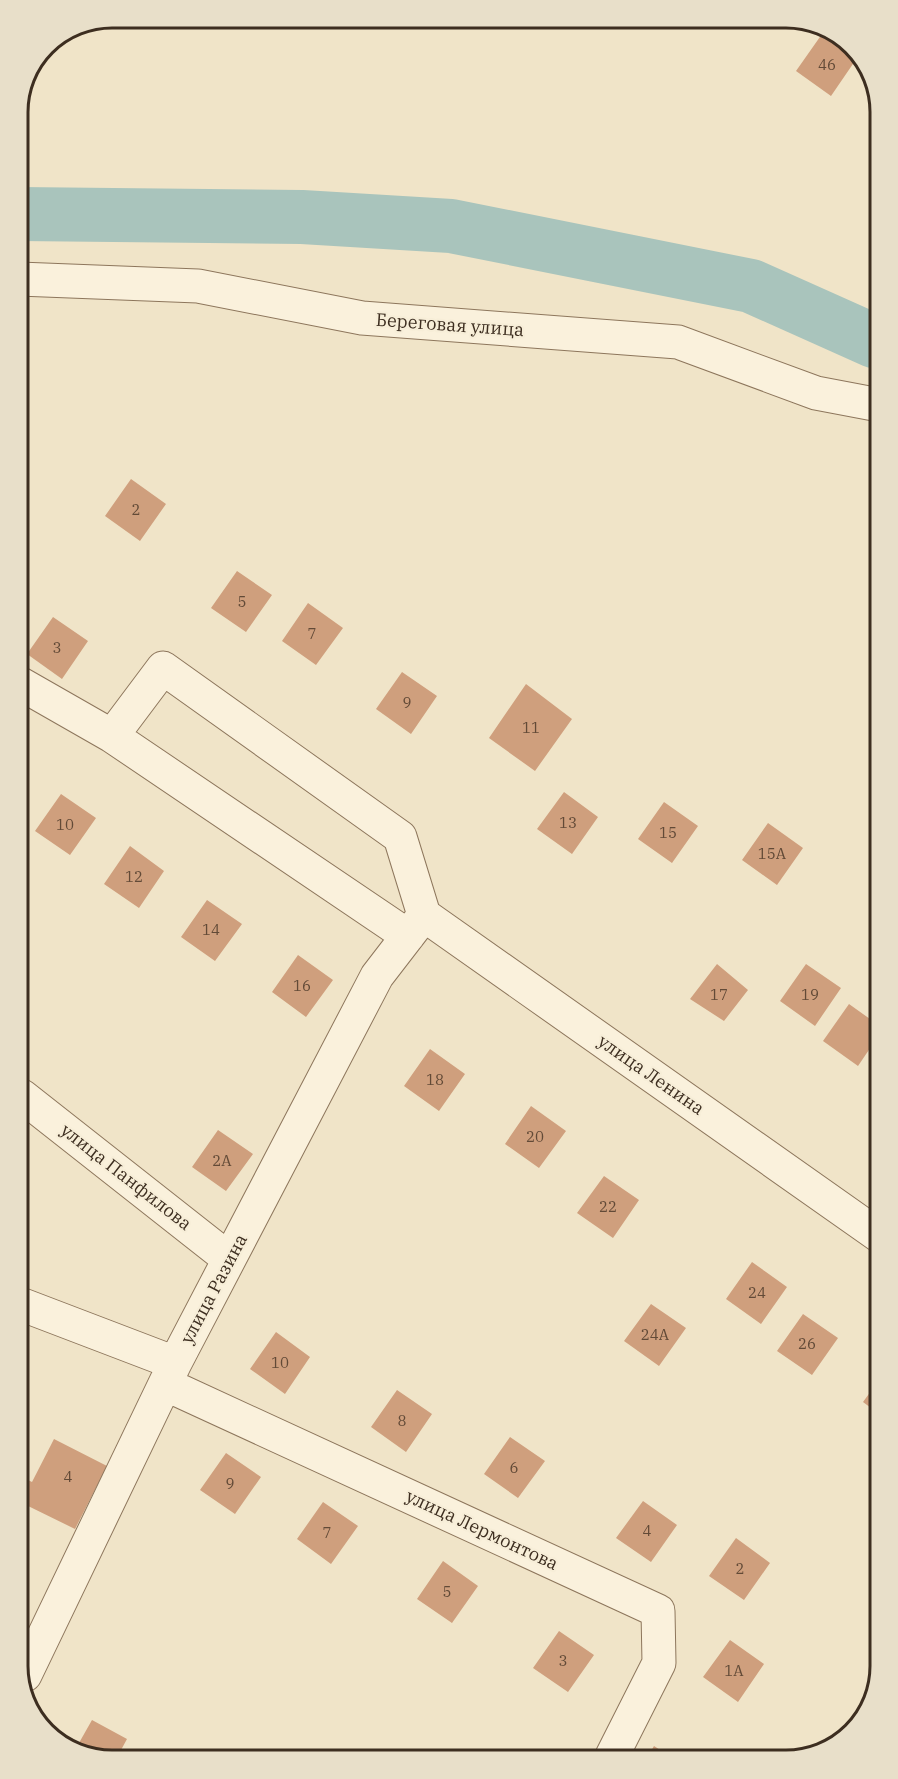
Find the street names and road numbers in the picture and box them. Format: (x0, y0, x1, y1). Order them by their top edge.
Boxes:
street label: Береговая улица (375, 308, 525, 341)
street label: улица Ленина (594, 1029, 709, 1120)
street label: улица Панфилова (56, 1118, 197, 1235)
street label: улица Разина (175, 1230, 252, 1348)
street label: улица Лермонтова (402, 1484, 562, 1575)

